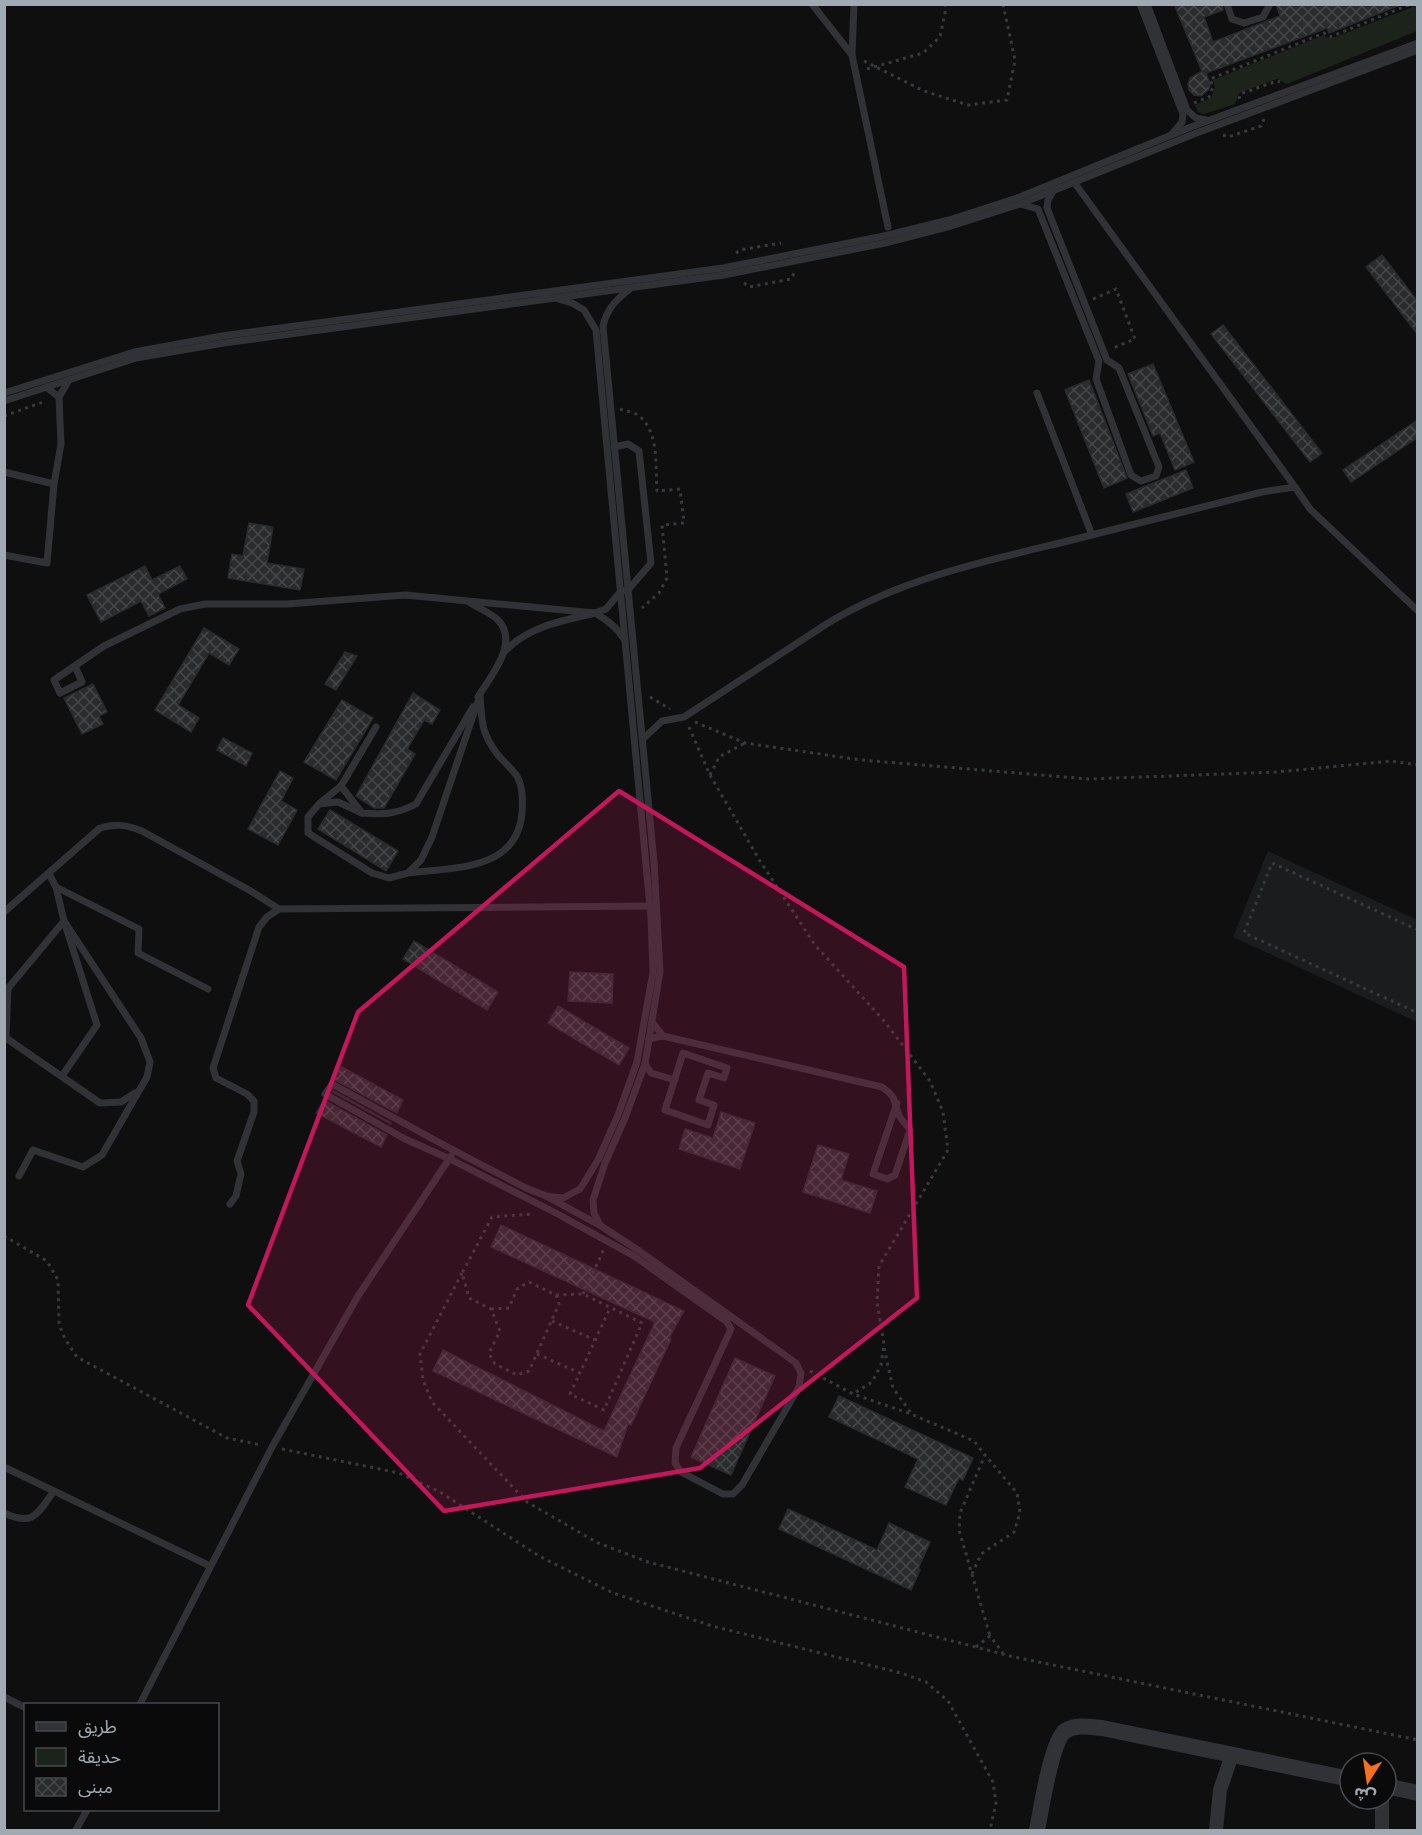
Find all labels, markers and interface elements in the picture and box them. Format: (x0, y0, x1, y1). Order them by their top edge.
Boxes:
legend (24, 1703, 219, 1811)
text: طريق (78, 1715, 117, 1738)
text: حديقة (78, 1745, 121, 1768)
north arrow (1338, 1751, 1398, 1811)
text: مبنى (78, 1775, 113, 1798)
text: ش (1352, 1784, 1378, 1808)

